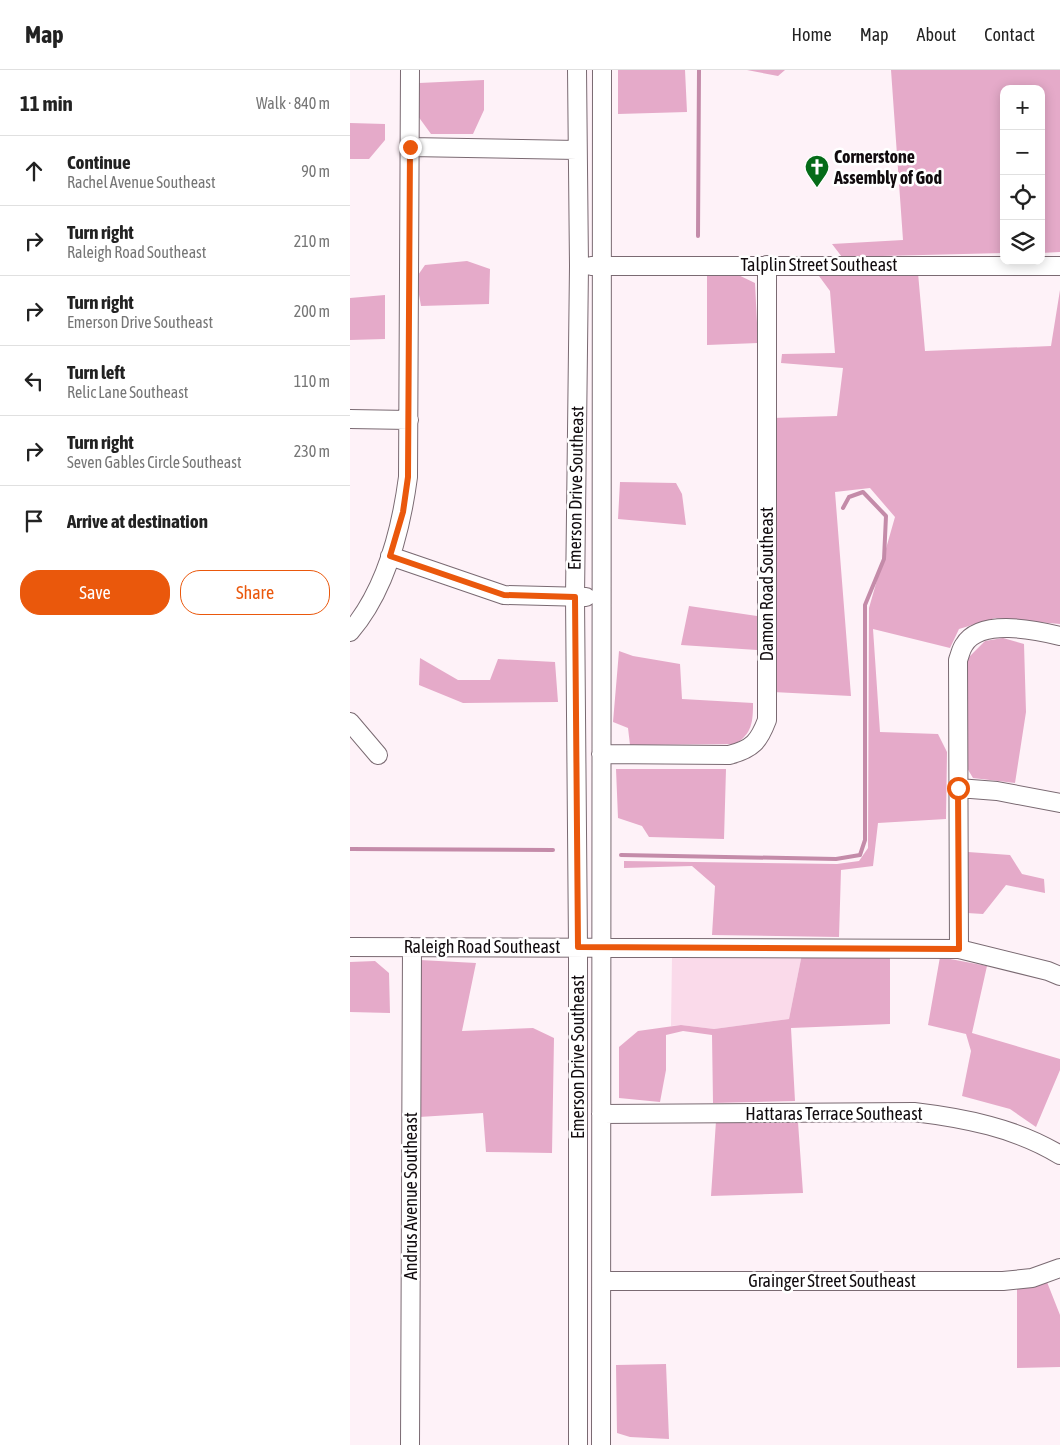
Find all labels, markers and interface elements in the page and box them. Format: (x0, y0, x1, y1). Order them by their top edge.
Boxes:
text: Map (25, 21, 64, 48)
text: Home (792, 24, 832, 45)
text: Map (860, 24, 889, 45)
text: About (917, 24, 956, 45)
text: Contact (984, 24, 1035, 45)
map controls (1000, 85, 1045, 265)
button: + (1000, 85, 1045, 130)
text: 11 min (20, 91, 73, 115)
text: Walk · 840 m (256, 94, 330, 112)
button: − (1000, 130, 1045, 175)
route end (399, 136, 422, 159)
place label: Cornerstone Assembly of God (833, 146, 942, 188)
text: Continue (67, 151, 131, 173)
church icon: Cornerstone Assembly of God (804, 154, 830, 188)
icon: ahead (20, 157, 48, 185)
text: 90 m (301, 162, 330, 180)
text: Rachel Avenue Southeast (67, 173, 216, 191)
button: locate (1000, 175, 1045, 220)
button: layers (1000, 220, 1045, 265)
text: Turn right (67, 221, 134, 243)
icon: right (20, 227, 48, 255)
text: 210 m (294, 232, 330, 250)
text: Raleigh Road Southeast (67, 243, 206, 261)
street label: Talplin Street Southeast (740, 254, 898, 275)
text: Turn right (67, 291, 134, 313)
icon: right (20, 297, 48, 325)
text: 200 m (294, 302, 330, 320)
text: Emerson Drive Southeast (67, 313, 213, 331)
text: Turn left (67, 361, 125, 383)
icon: left (20, 367, 48, 395)
text: 110 m (294, 372, 330, 390)
text: Relic Lane Southeast (67, 383, 188, 401)
street label: Emerson Drive Southeast (564, 406, 587, 570)
text: Turn right (67, 431, 134, 453)
icon: right (20, 437, 48, 465)
text: 230 m (294, 442, 330, 460)
text: Seven Gables Circle Southeast (67, 453, 242, 471)
icon: arrive (20, 507, 48, 535)
street label: Damon Road Southeast (756, 507, 777, 661)
text: Arrive at destination (67, 510, 208, 532)
button: Save (20, 570, 170, 615)
button: Share (180, 570, 330, 615)
route start (947, 777, 970, 800)
street label: Raleigh Road Southeast (404, 936, 560, 957)
street label: Emerson Drive Southeast (567, 975, 588, 1139)
street label: Hattaras Terrace Southeast (745, 1103, 923, 1124)
street label: Andrus Avenue Southeast (400, 1112, 421, 1280)
street label: Grainger Street Southeast (748, 1270, 916, 1291)

